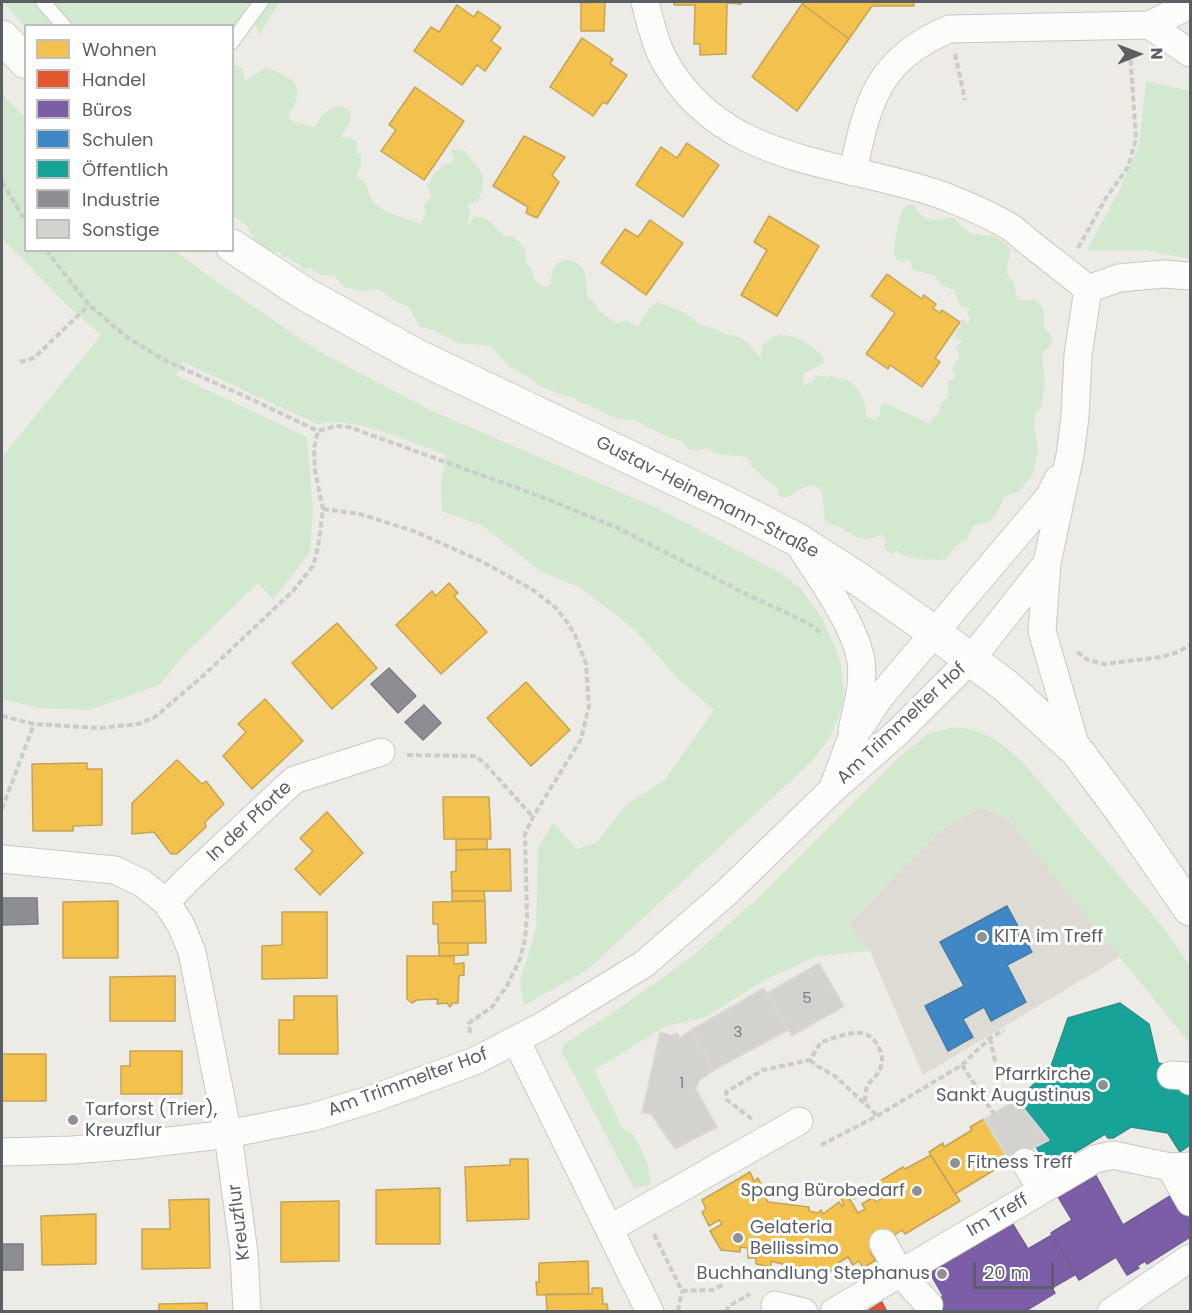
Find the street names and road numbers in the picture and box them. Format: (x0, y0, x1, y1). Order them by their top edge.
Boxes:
street label: Gustav-Heinemann-Straße (592, 432, 822, 564)
street label: Am Trimmelter Hof (833, 659, 971, 789)
street label: In der Pforte (203, 777, 297, 867)
street label: Am Trimmelter Hof (325, 1044, 491, 1122)
street label: Kreuzflur (225, 1182, 255, 1262)
street label: Im Treff (963, 1190, 1033, 1242)

